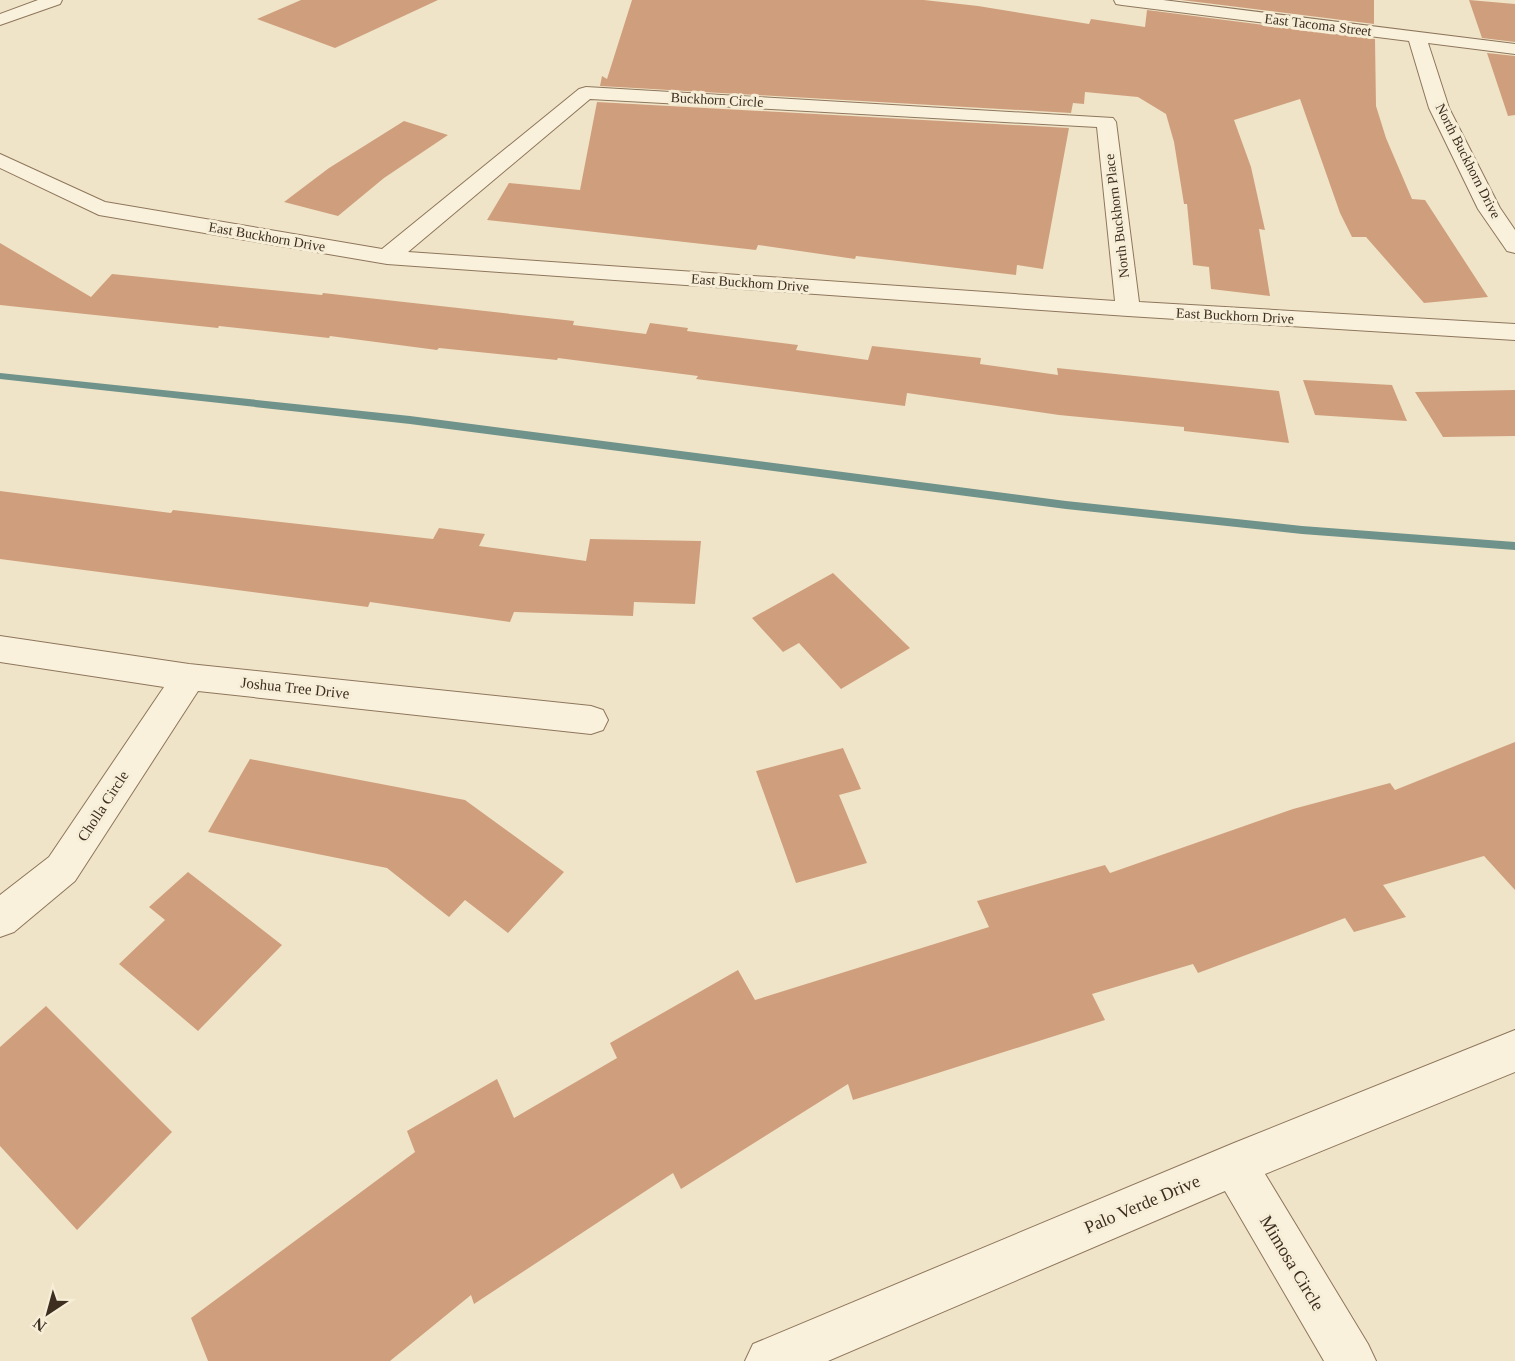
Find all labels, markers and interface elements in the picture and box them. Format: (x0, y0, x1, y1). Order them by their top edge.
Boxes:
street label: East Tacoma Street (1264, 11, 1372, 39)
street label: Buckhorn Circle (670, 90, 764, 110)
street label: North Buckhorn Drive (1433, 101, 1503, 221)
street label: North Buckhorn Place (1102, 153, 1132, 279)
street label: East Buckhorn Drive (207, 219, 327, 255)
street label: East Buckhorn Drive (691, 271, 809, 295)
street label: East Buckhorn Drive (1176, 305, 1294, 327)
street label: Joshua Tree Drive (240, 674, 350, 702)
street label: Cholla Circle (74, 768, 132, 844)
street label: Palo Verde Drive (1081, 1171, 1203, 1237)
street label: Mimosa Circle (1256, 1212, 1328, 1314)
north arrow (18, 1283, 78, 1343)
text: N (29, 1314, 49, 1335)

